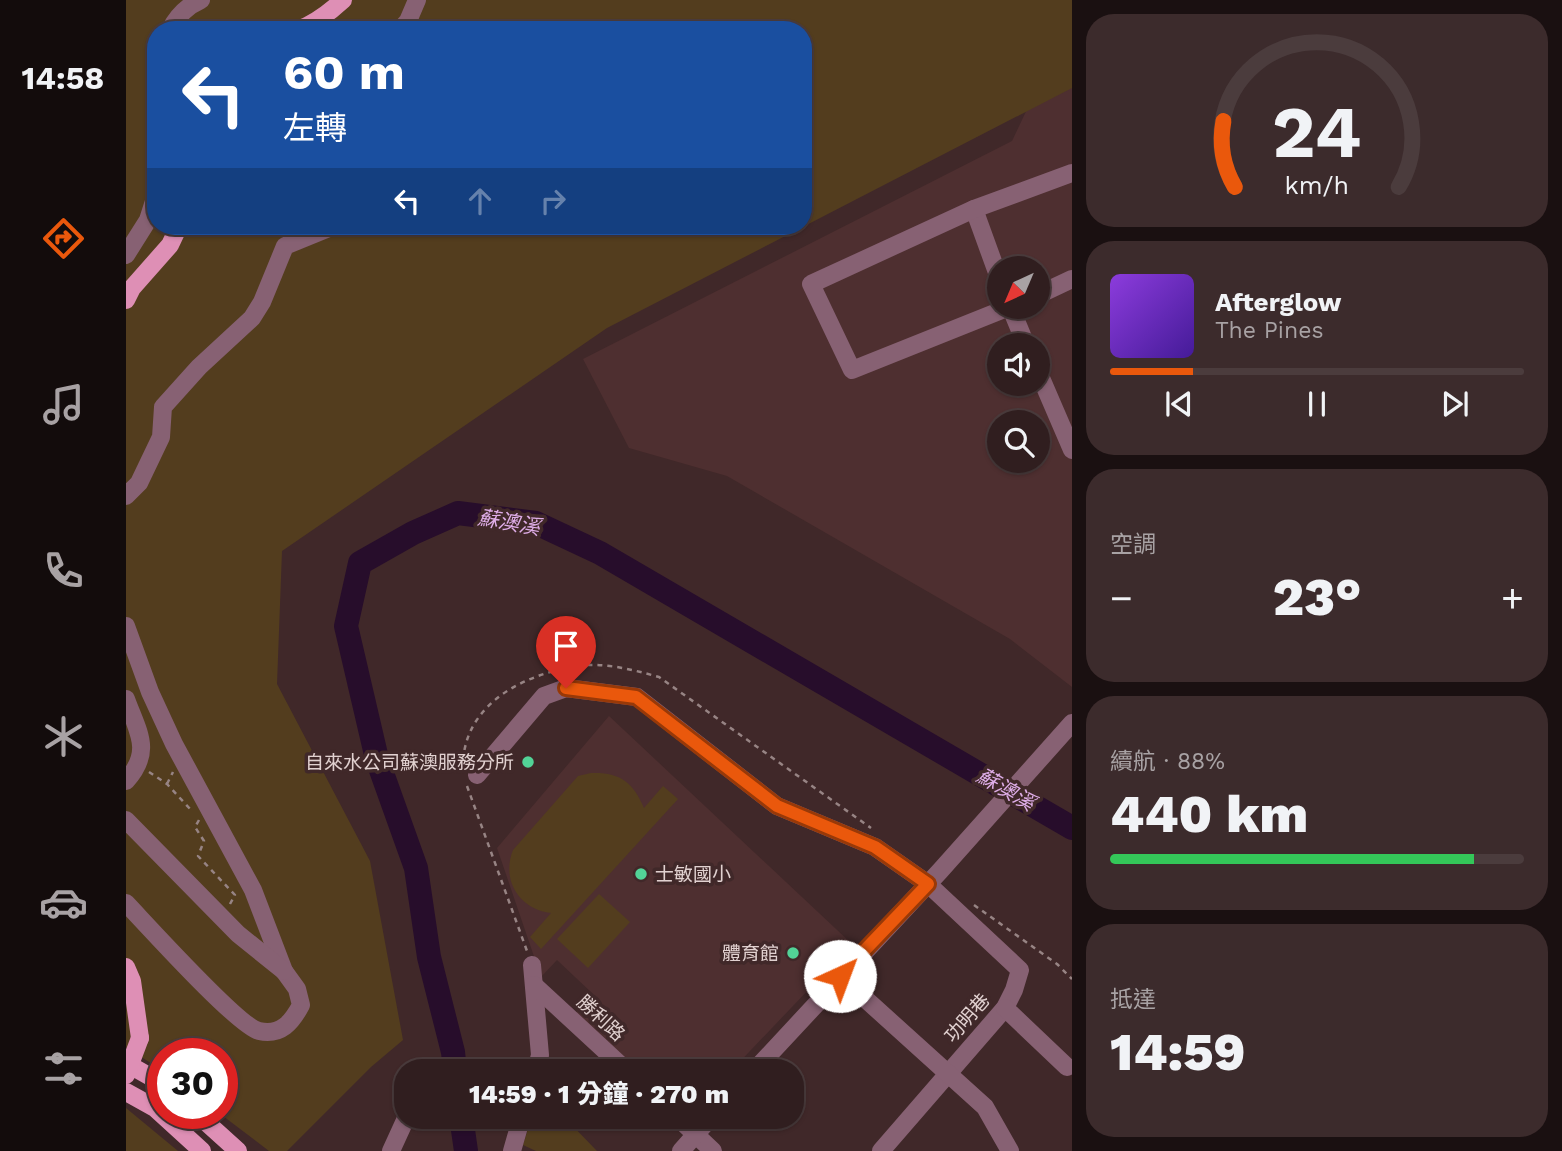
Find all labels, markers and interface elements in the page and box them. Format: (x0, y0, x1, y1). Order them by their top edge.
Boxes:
text: 60 m (283, 43, 405, 101)
icon: left (168, 49, 259, 140)
text: 14:58 (22, 59, 104, 97)
text: 24 (1272, 89, 1362, 175)
text: 左轉 (283, 109, 347, 147)
text: km/h (1285, 171, 1349, 200)
icon: left (388, 182, 426, 220)
icon: ahead (461, 182, 499, 220)
icon: right (534, 182, 572, 220)
icon: directions (39, 214, 88, 263)
north arrow (987, 256, 1050, 318)
map controls (987, 256, 1050, 473)
text: Afterglow (1215, 287, 1341, 317)
text: The Pines (1215, 317, 1324, 344)
button: sound (987, 333, 1050, 396)
icon: music (39, 380, 88, 429)
icon: previous (1160, 385, 1198, 423)
icon: pause (1298, 385, 1336, 423)
icon: next (1436, 385, 1474, 423)
button: search (987, 410, 1050, 473)
water label: 蘇澳溪 (476, 504, 545, 540)
text: 空調 (1110, 531, 1156, 558)
icon: phone (39, 546, 88, 595)
text: 23° (1273, 567, 1361, 628)
text: − (1110, 576, 1133, 620)
text: + (1501, 576, 1524, 620)
pin (536, 616, 596, 688)
icon: arrive (547, 627, 585, 665)
icon: climate (39, 712, 88, 761)
text: 續航 · 88% (1110, 748, 1225, 775)
place label: 自來水公司蘇澳服務分所 (305, 751, 514, 774)
marker: 自來水公司蘇澳服務分所 (520, 754, 536, 770)
water label: 蘇澳溪 (972, 762, 1042, 817)
text: 440 km (1110, 784, 1308, 845)
place label: 士敏國小 (655, 863, 731, 886)
marker: 士敏國小 (633, 866, 649, 882)
icon: car (39, 878, 88, 927)
position arrow (803, 939, 877, 1013)
place label: 體育館 (722, 942, 779, 965)
marker: 體育館 (785, 945, 801, 961)
text: 抵達 (1110, 986, 1156, 1013)
street label: 功明巷 (940, 989, 994, 1047)
street label: 勝利路 (572, 990, 630, 1046)
text: 14:59 (1110, 1022, 1246, 1083)
speed limit sign: 30 (147, 1038, 238, 1129)
icon: filters (39, 1044, 88, 1093)
text: 14:59 · 1 分鐘 · 270 m (469, 1079, 729, 1109)

